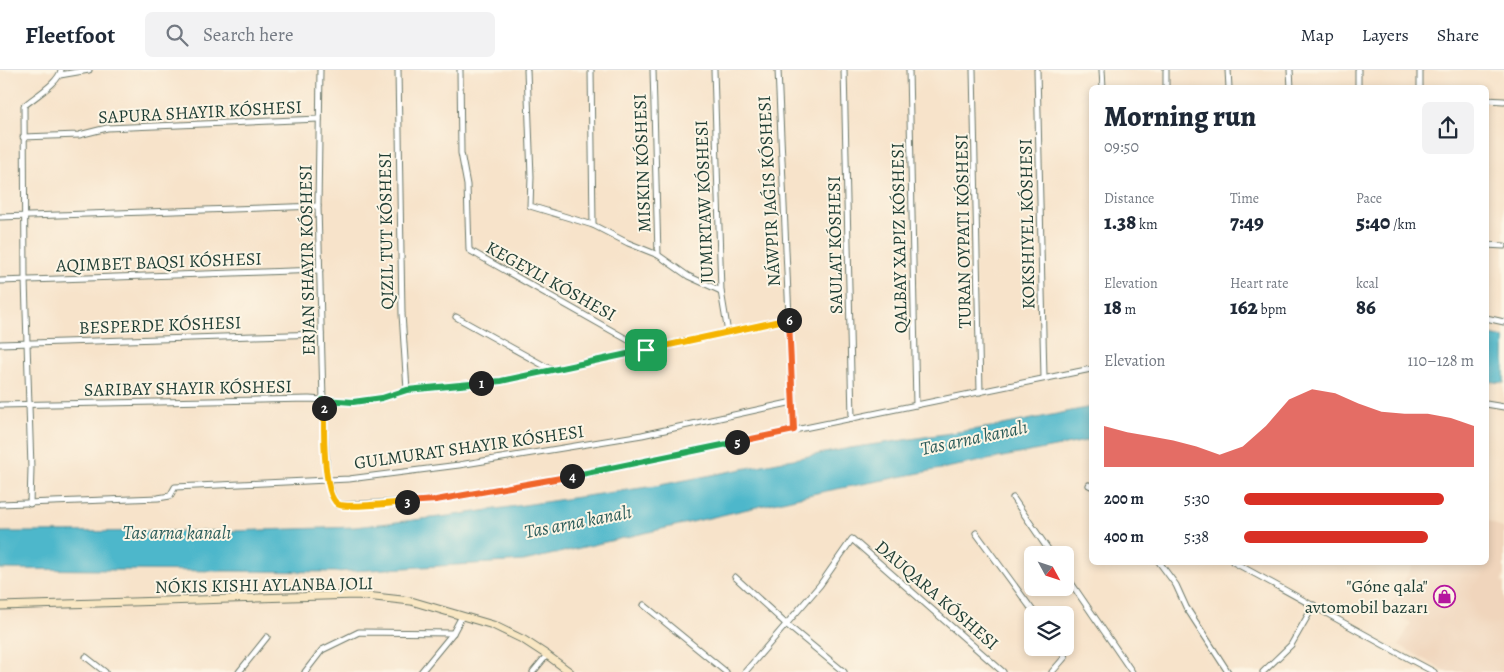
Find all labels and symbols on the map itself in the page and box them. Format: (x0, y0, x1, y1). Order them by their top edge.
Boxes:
street label: MISKIN KÓSHESI (628, 93, 656, 233)
street label: SAPURA SHAYIR KÓSHESI (98, 95, 302, 129)
street label: NÁWPIR JAǴIS KÓSHESI (752, 95, 786, 287)
street label: JUMIRTAW KÓSHESI (689, 120, 719, 284)
street label: TURAN OYPATI KÓSHESI (949, 134, 977, 328)
street label: KOKSHIYEL KÓSHESI (1014, 139, 1040, 309)
street label: QALBAY XAPIZ KÓSHESI (885, 142, 913, 334)
street label: QIZIL TUT KÓSHESI (373, 152, 399, 310)
street label: ERJAN SHAYIR KÓSHESI (293, 164, 321, 356)
street label: SAULAT KÓSHESI (822, 176, 848, 314)
street label: KEGEYLI KÓSHESI (482, 235, 620, 327)
street label: AQIMBET BAQSI KÓSHESI (55, 246, 262, 278)
pin: 6 (776, 308, 802, 332)
street label: BESPERDE KÓSHESI (78, 310, 242, 340)
pin (625, 329, 667, 371)
pin: 1 (468, 370, 494, 396)
street label: SARIBAY SHAYIR KÓSHESI (84, 374, 292, 402)
pin: 2 (312, 396, 336, 420)
water label: Tas arna kanalı (918, 414, 1030, 462)
street label: GULMURAT SHAYIR KÓSHESI (352, 419, 586, 475)
pin: 5 (724, 430, 750, 454)
pin: 4 (560, 464, 584, 488)
pin: 3 (394, 490, 420, 514)
water label: Tas arna kanalı (522, 499, 634, 545)
water label: Tas arna kanalı (123, 520, 231, 546)
street label: DAUQARA KÓSHESI (870, 535, 1004, 655)
north arrow (1024, 546, 1074, 596)
street label: NÓKIS KISHI AYLANBA JOLI (155, 571, 373, 599)
place label: "Góne qala" avtomobil bazarı (1305, 574, 1428, 619)
shop icon: "Góne qala" avtomobil bazarı (1432, 584, 1456, 608)

